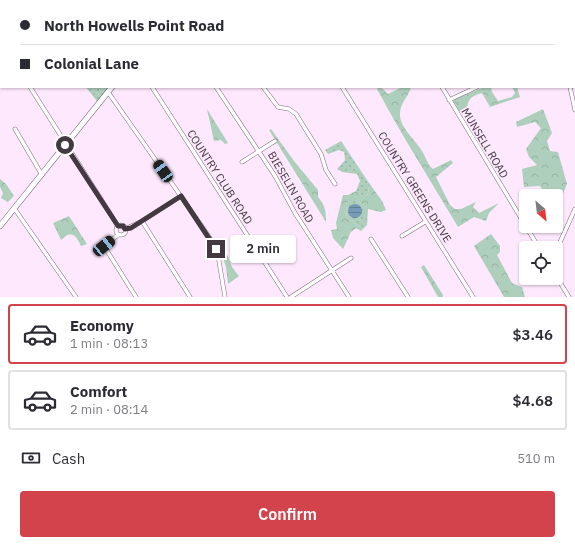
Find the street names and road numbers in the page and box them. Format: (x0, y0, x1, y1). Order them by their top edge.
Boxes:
street label: MUNSELL ROAD (459, 105, 511, 181)
street label: COUNTRY CLUB ROAD (184, 127, 256, 227)
street label: COUNTRY GREENS DRIVE (375, 129, 455, 245)
street label: BIESELIN ROAD (265, 149, 317, 225)

